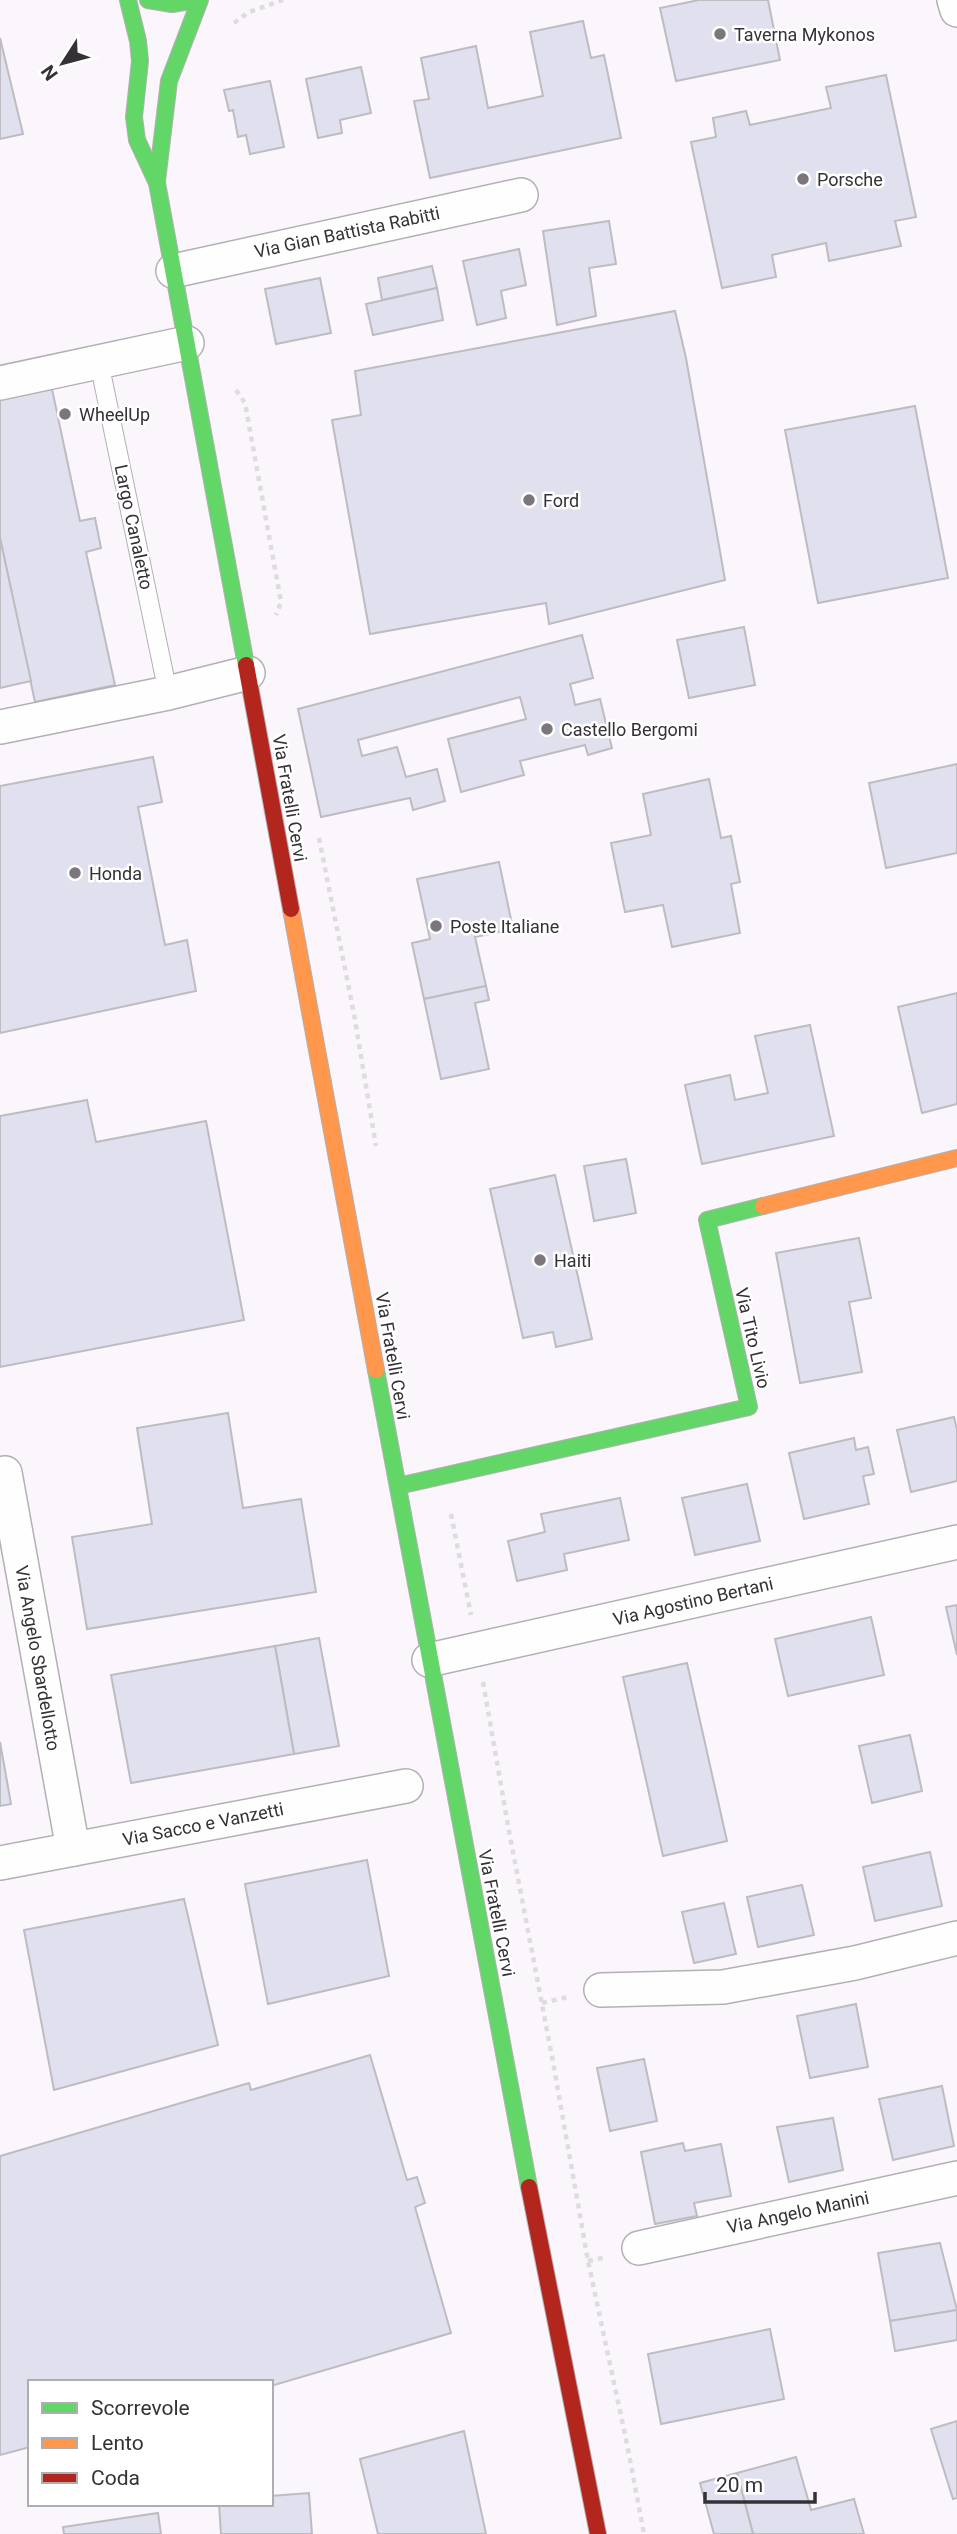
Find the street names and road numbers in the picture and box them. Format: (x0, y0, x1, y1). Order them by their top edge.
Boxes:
street label: Via Gian Battista Rabitti (252, 202, 442, 262)
street label: Largo Canaletto (110, 463, 158, 591)
street label: Via Fratelli Cervi (268, 733, 312, 863)
street label: Via Tito Livio (731, 1286, 775, 1390)
street label: Via Fratelli Cervi (371, 1291, 415, 1421)
street label: Via Angelo Sbardellotto (11, 1564, 65, 1752)
street label: Via Agostino Bertani (611, 1572, 775, 1630)
street label: Via Sacco e Vanzetti (121, 1798, 285, 1850)
street label: Via Fratelli Cervi (474, 1848, 520, 1978)
street label: Via Angelo Manini (725, 2187, 871, 2237)

